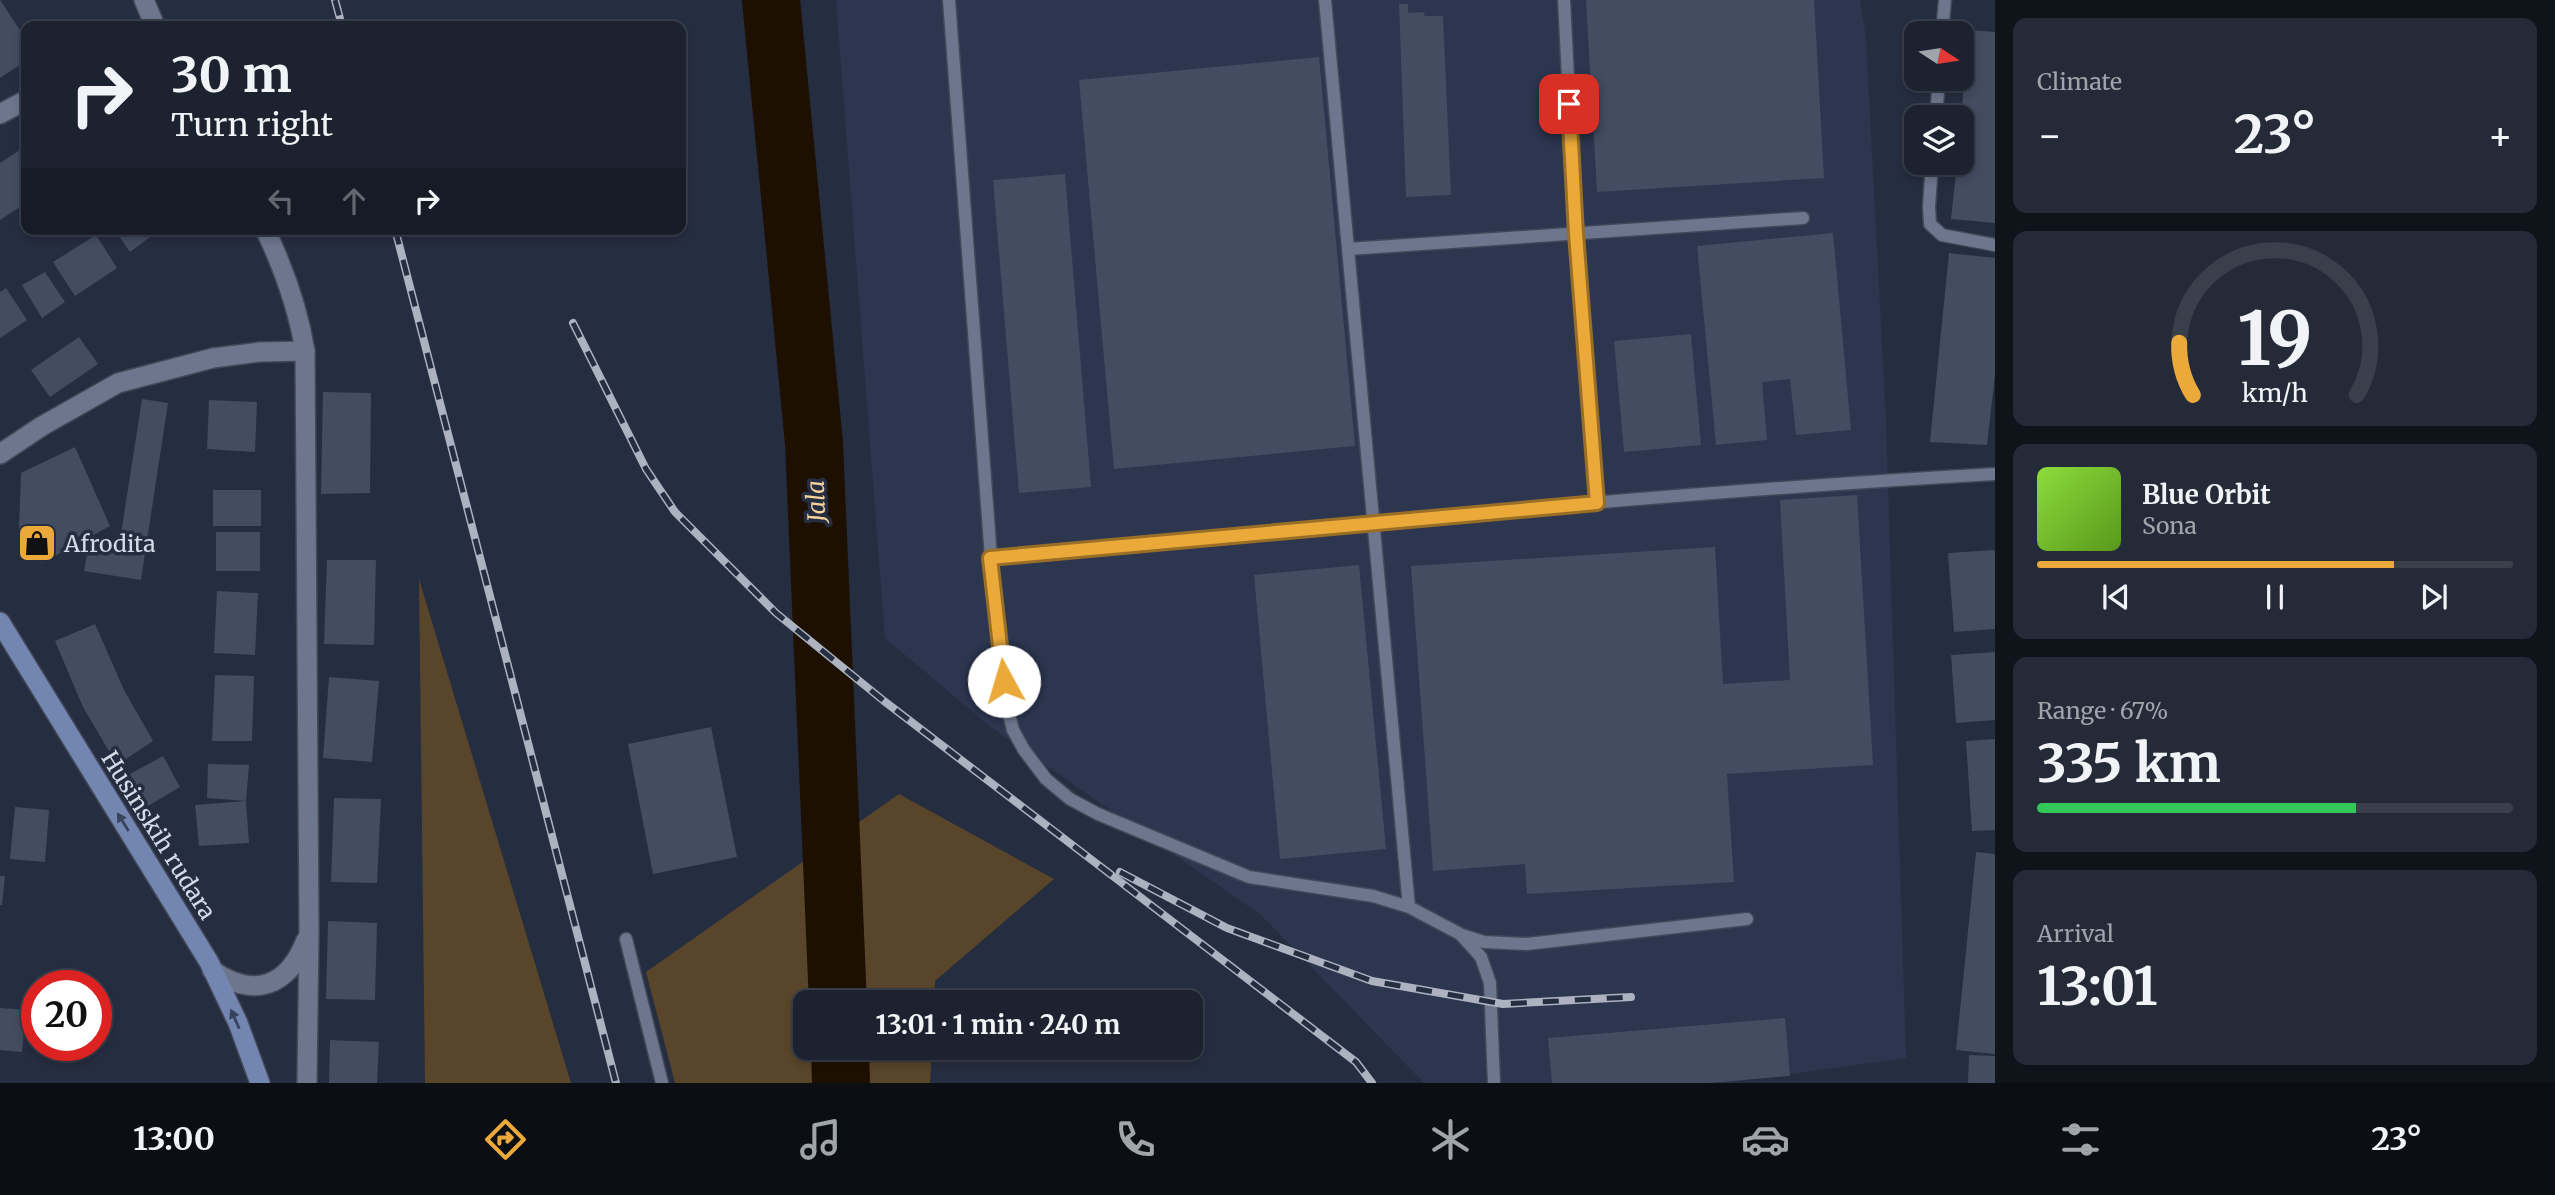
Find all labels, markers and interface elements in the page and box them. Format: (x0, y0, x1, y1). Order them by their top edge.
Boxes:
north arrow (1904, 21, 1974, 91)
map controls (1904, 21, 1974, 175)
text: 30 m (171, 44, 292, 105)
icon: right (56, 49, 147, 140)
text: Climate (2037, 67, 2122, 96)
pin (1539, 74, 1599, 134)
icon: arrive (1550, 85, 1588, 123)
text: 23° (2234, 102, 2316, 167)
text: Turn right (171, 105, 333, 145)
button: layers (1904, 105, 1974, 175)
text: − (2037, 112, 2062, 159)
text: + (2488, 112, 2513, 159)
icon: left (262, 182, 300, 220)
icon: ahead (335, 182, 373, 220)
icon: right (408, 182, 446, 220)
text: 19 (2237, 293, 2313, 385)
text: km/h (2242, 376, 2308, 408)
text: Blue Orbit (2142, 478, 2271, 511)
water label: Jala (800, 480, 832, 525)
text: Sona (2142, 511, 2197, 540)
shop icon: Afrodita (16, 522, 58, 564)
place label: Afrodita (63, 529, 155, 558)
icon: previous (2097, 578, 2135, 616)
icon: pause (2256, 578, 2294, 616)
icon: next (2415, 578, 2453, 616)
position arrow (967, 644, 1041, 718)
text: Range · 67% (2037, 696, 2168, 725)
text: 335 km (2037, 731, 2221, 796)
street label: Husinskih rudara (95, 745, 223, 925)
one-way arrow (116, 813, 129, 832)
text: Arrival (2037, 919, 2114, 948)
text: 13:01 (2037, 954, 2158, 1019)
speed limit sign: 20 (21, 970, 112, 1061)
text: 13:01 · 1 min · 240 m (876, 1008, 1120, 1041)
one-way arrow (230, 1009, 241, 1030)
icon: directions (481, 1115, 530, 1164)
icon: music (796, 1115, 845, 1164)
icon: phone (1111, 1115, 1160, 1164)
icon: climate (1426, 1115, 1475, 1164)
icon: car (1741, 1115, 1790, 1164)
icon: filters (2056, 1115, 2105, 1164)
text: 13:00 (133, 1119, 215, 1159)
text: 23° (2371, 1119, 2422, 1159)

